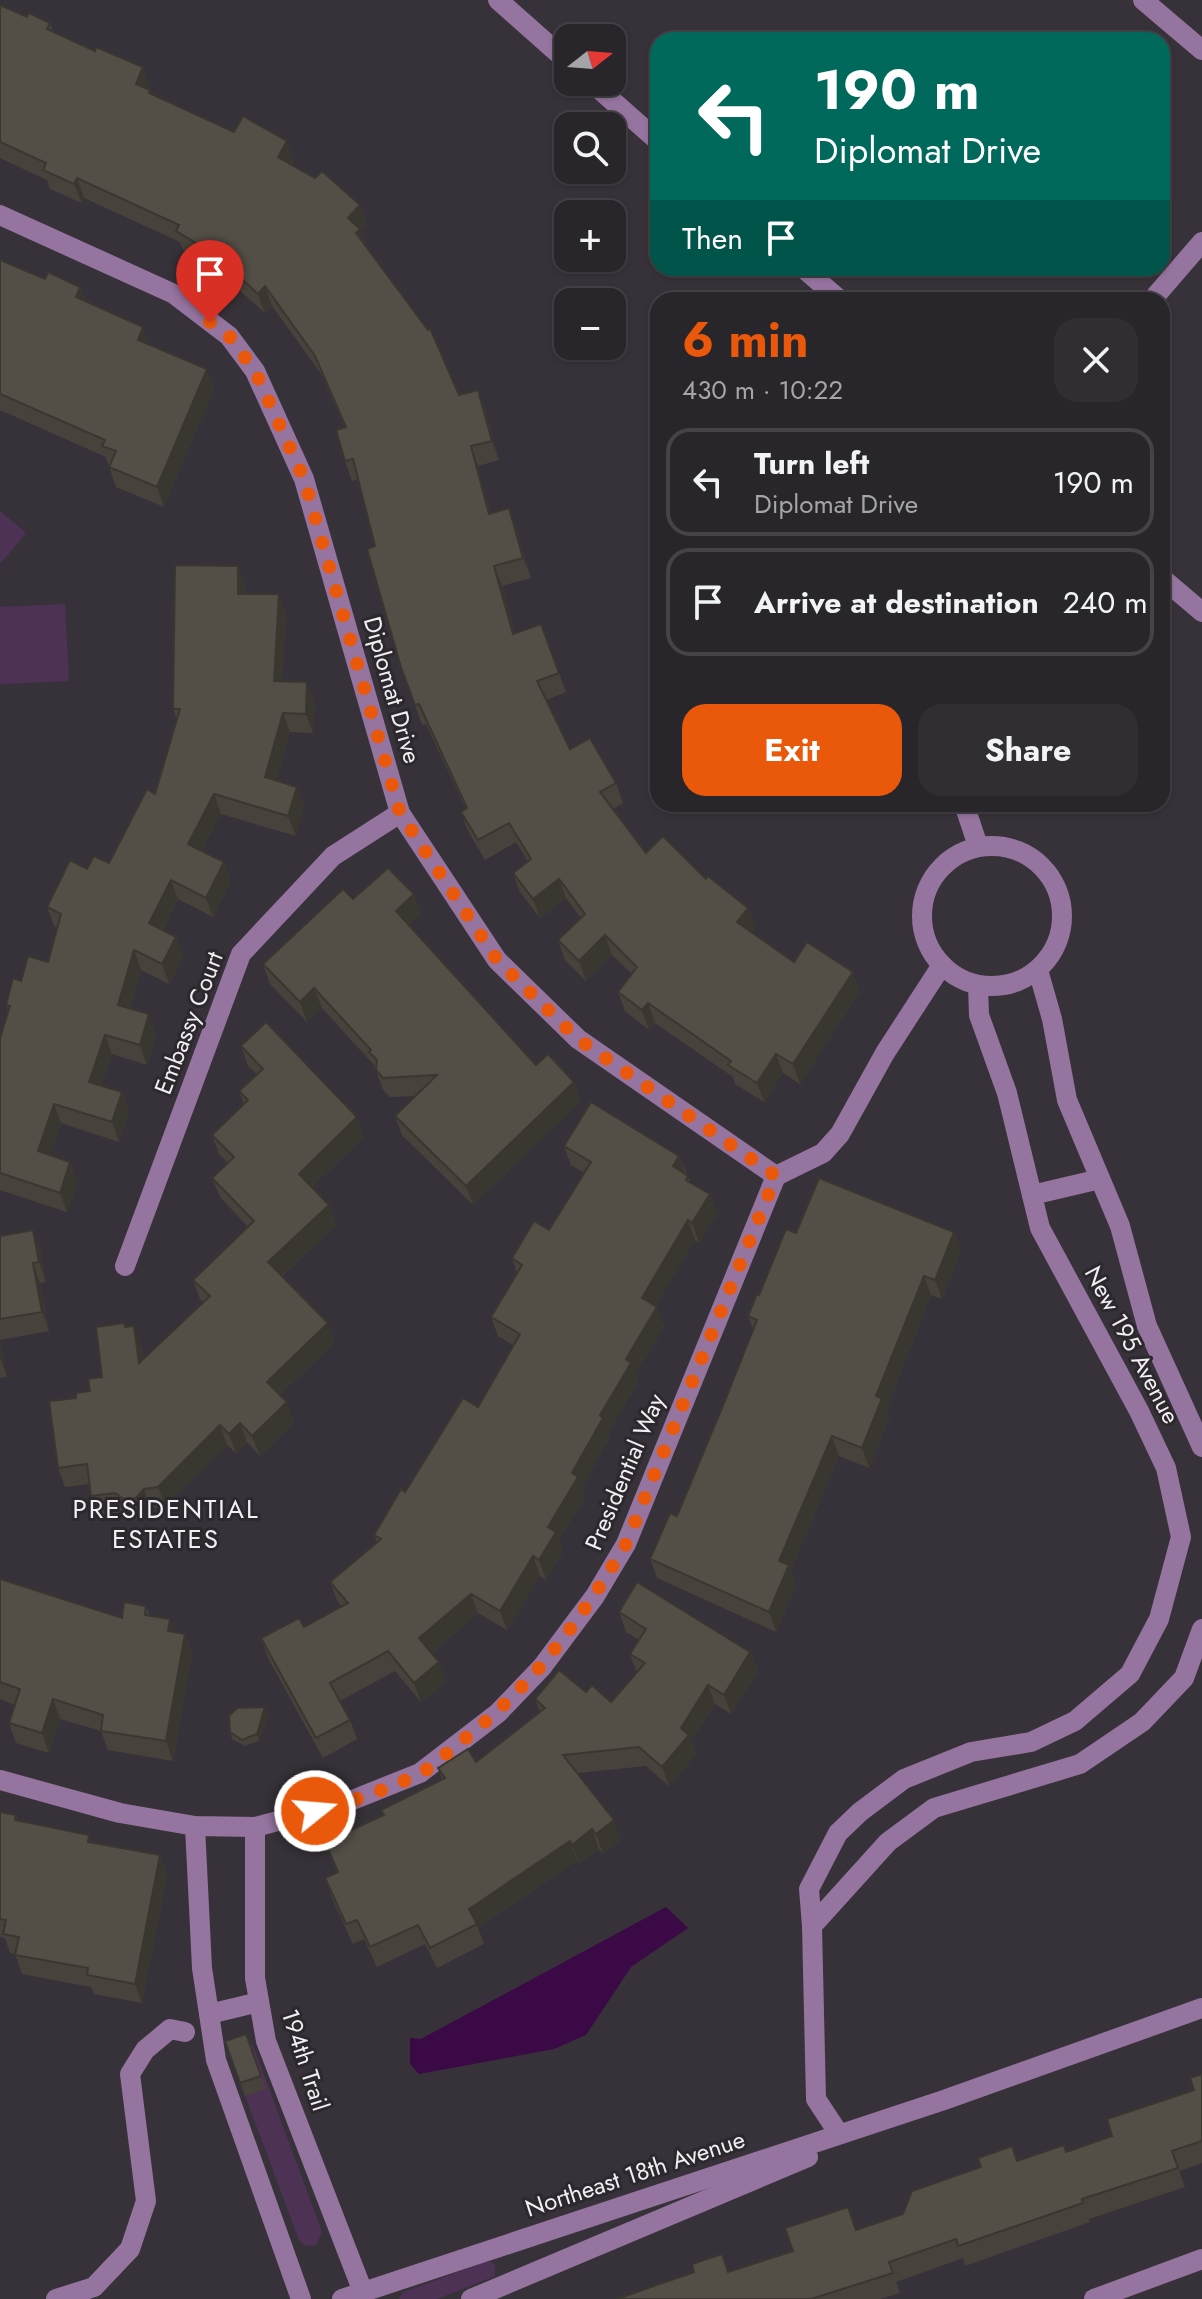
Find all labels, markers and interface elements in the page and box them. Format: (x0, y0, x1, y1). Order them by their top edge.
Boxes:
north arrow (554, 24, 626, 96)
map controls (554, 24, 626, 360)
text: 190 m (814, 49, 980, 130)
icon: left (682, 64, 786, 168)
button: search (554, 112, 626, 184)
text: Diplomat Drive (814, 124, 1041, 176)
button: + (554, 200, 626, 272)
icon: arrive (759, 216, 803, 260)
text: Then (682, 217, 743, 260)
pin (176, 240, 244, 322)
icon: arrive (188, 252, 232, 296)
button: − (554, 288, 626, 360)
text: 6 min (682, 306, 809, 375)
button: close (1054, 318, 1138, 402)
text: 430 m · 10:22 (682, 371, 843, 409)
text: Turn left (754, 442, 869, 485)
icon: left (686, 460, 730, 504)
text: 190 m (1053, 461, 1134, 504)
text: Diplomat Drive (754, 485, 918, 523)
icon: arrive (686, 580, 730, 624)
text: Arrive at destination (754, 581, 1039, 624)
text: 240 m (1063, 581, 1148, 624)
street label: Diplomat Drive (355, 612, 430, 767)
button: Exit (682, 704, 902, 796)
button: Share (918, 704, 1138, 796)
street label: Embassy Court (145, 946, 232, 1099)
street label: New 195 Avenue (1076, 1260, 1189, 1430)
street label: Presidential Way (576, 1388, 673, 1556)
district label: PRESIDENTIAL ESTATES (72, 1490, 260, 1558)
position arrow (273, 1769, 357, 1853)
street label: 194th Trail (273, 2005, 338, 2115)
street label: Northeast 18th Avenue (521, 2121, 749, 2226)

